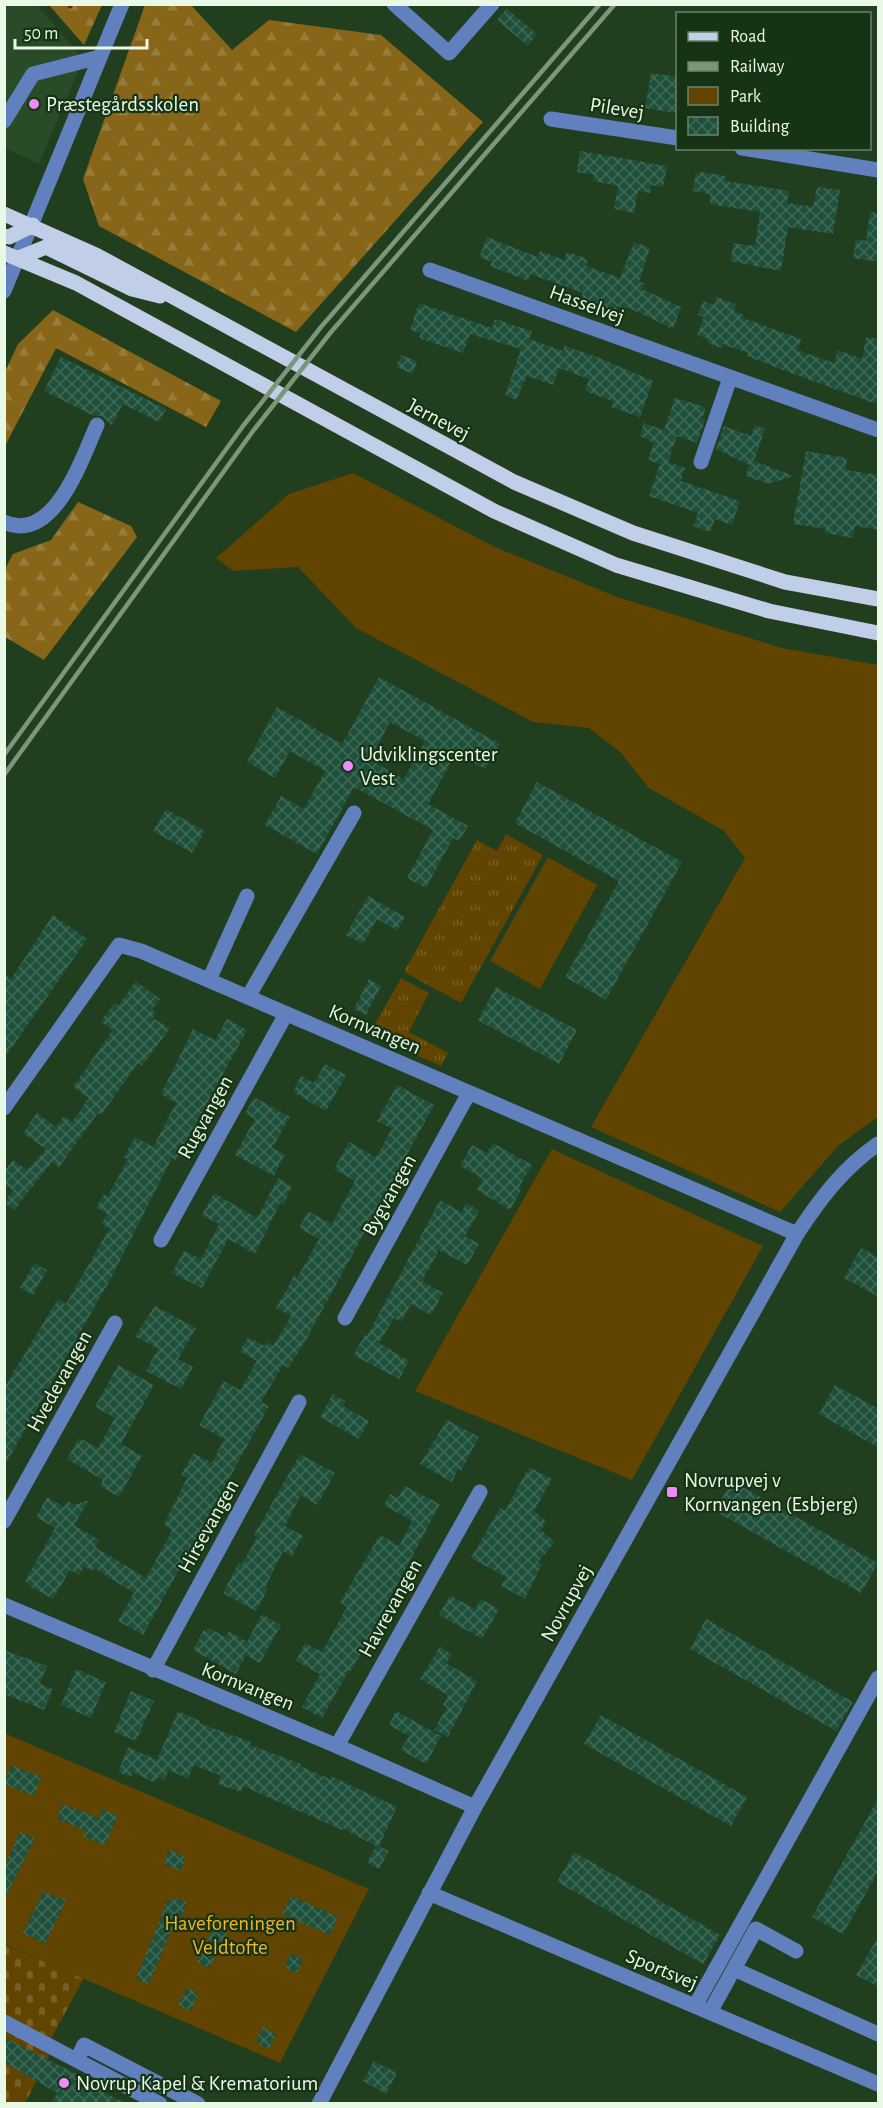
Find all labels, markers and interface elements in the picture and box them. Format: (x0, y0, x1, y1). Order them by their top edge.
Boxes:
scale bar (15, 12, 147, 50)
legend (676, 12, 871, 150)
text: 50 m (24, 25, 58, 43)
text: Road (730, 28, 766, 46)
text: Railway (730, 58, 785, 76)
text: Park (730, 88, 762, 106)
place label: Præstegårdsskolen (46, 94, 199, 115)
street label: Pilevej (588, 94, 646, 123)
marker: Præstegårdsskolen (27, 97, 41, 111)
text: Building (730, 118, 790, 136)
street label: Hasselvej (547, 281, 627, 328)
street label: Jernevej (404, 394, 473, 444)
place label: Udviklingscenter Vest (360, 744, 498, 789)
marker: Udviklingscenter Vest (341, 759, 355, 773)
street label: Kornvangen (326, 1001, 424, 1058)
street label: Rugvangen (174, 1072, 237, 1162)
street label: Bygvangen (359, 1151, 420, 1240)
street label: Hvedevangen (23, 1327, 96, 1435)
place label: Novrupvej v Kornvangen (Esbjerg) (684, 1470, 859, 1515)
street label: Hirsevangen (174, 1476, 243, 1577)
marker: Novrupvej v Kornvangen (Esbjerg) (665, 1485, 679, 1499)
street label: Havrevangen (355, 1556, 426, 1661)
street label: Novrupvej (537, 1561, 596, 1645)
street label: Kornvangen (198, 1658, 297, 1715)
park label: Haveforeningen Veldtofte (164, 1913, 296, 1958)
street label: Sportsvej (623, 1945, 701, 1994)
place label: Novrup Kapel & Krematorium (76, 2073, 318, 2094)
marker: Novrup Kapel & Krematorium (57, 2076, 71, 2090)

